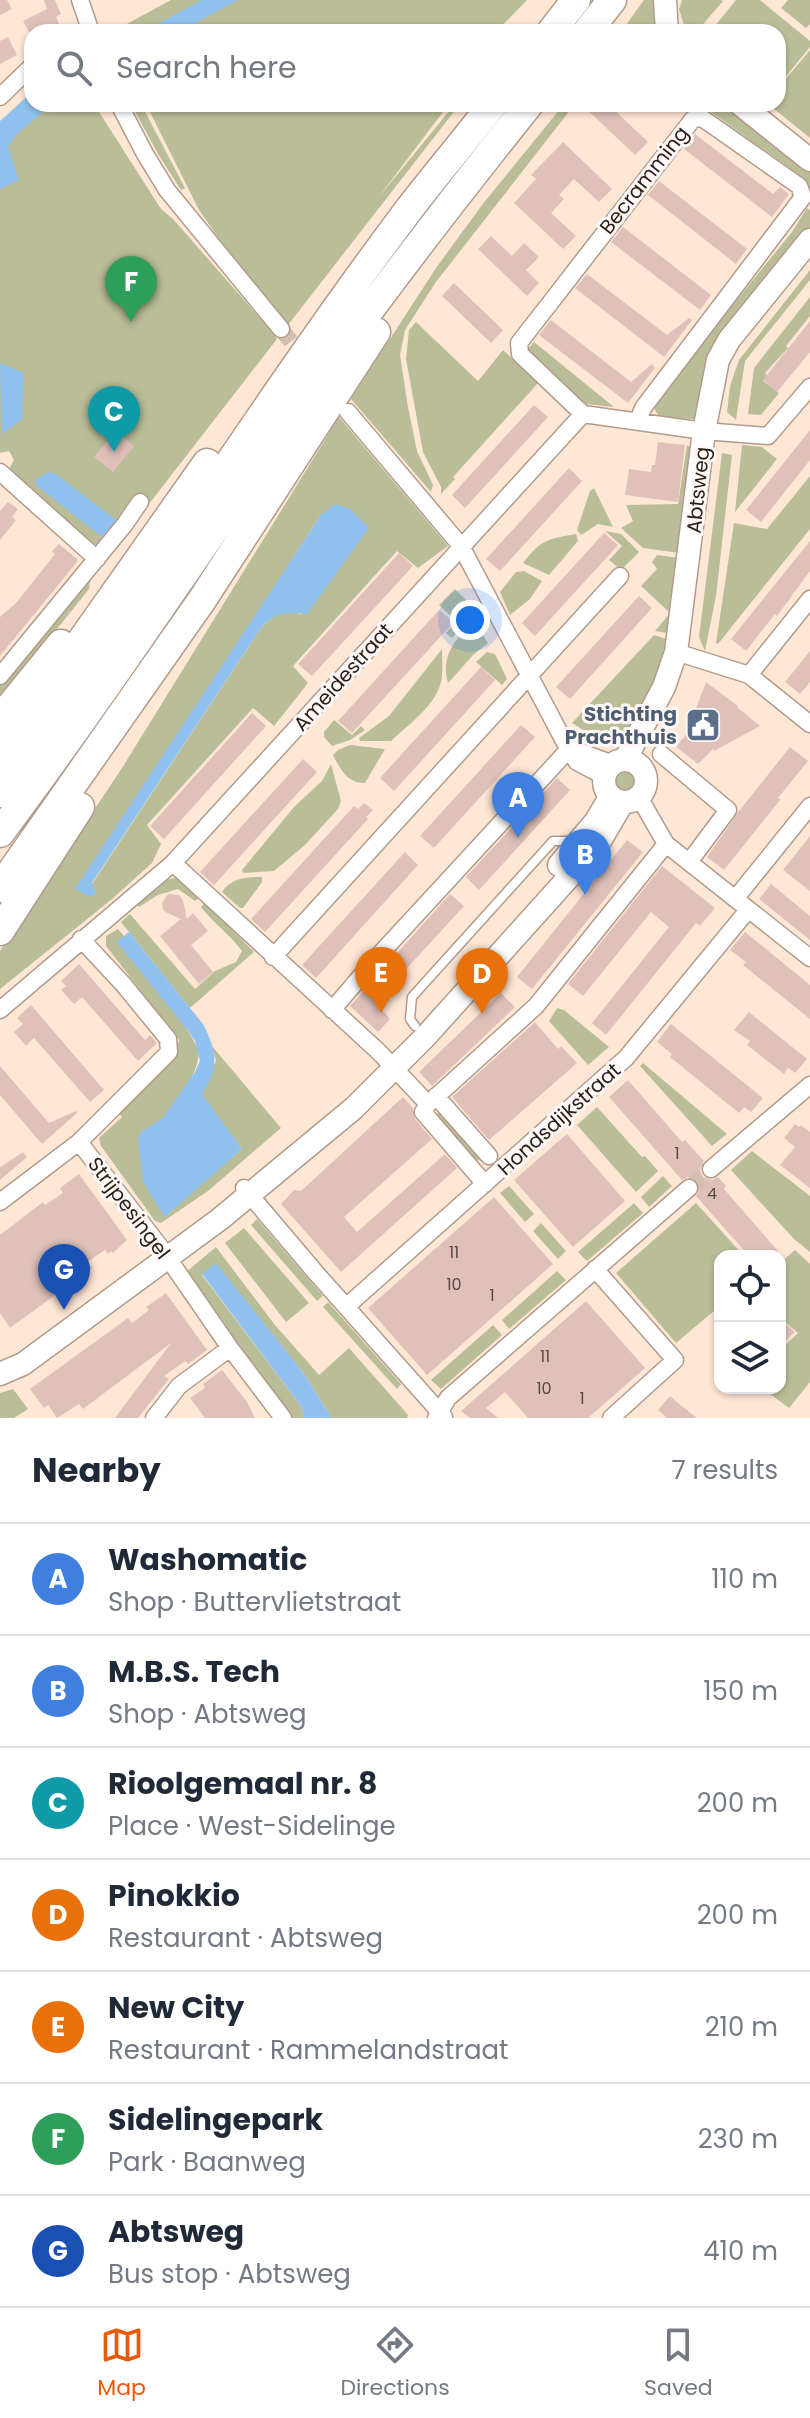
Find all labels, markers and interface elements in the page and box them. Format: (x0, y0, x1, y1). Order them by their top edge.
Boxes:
search box (24, 24, 786, 112)
icon: search (52, 46, 96, 90)
text: Search here (116, 46, 297, 89)
street label: Becramming (593, 120, 695, 240)
pin: F (105, 256, 157, 322)
pin: C (88, 386, 140, 452)
street label: Abtsweg (680, 445, 716, 535)
your location (450, 600, 490, 640)
street label: Ameidestraat (287, 617, 399, 737)
place label: Stichting Prachthuis (565, 700, 677, 751)
public building icon: Stichting Prachthuis (684, 706, 722, 744)
pin: A (492, 772, 544, 838)
pin: B (559, 829, 611, 895)
pin: E (355, 947, 407, 1013)
pin: D (456, 948, 508, 1014)
street label: Hondsdijkstraat (491, 1056, 627, 1182)
house number: 1 (674, 1142, 680, 1165)
street label: Strijpesingel (81, 1151, 177, 1265)
house number: 4 (707, 1182, 717, 1205)
house number: 11 (449, 1241, 459, 1264)
pin: G (38, 1244, 90, 1310)
map controls (714, 1250, 786, 1394)
button: locate (714, 1250, 786, 1322)
house number: 10 (446, 1273, 462, 1296)
house number: 1 (489, 1284, 495, 1307)
button: layers (714, 1322, 786, 1394)
house number: 11 (540, 1345, 550, 1368)
house number: 10 (536, 1377, 552, 1400)
house number: 1 (579, 1387, 585, 1410)
text: Nearby (32, 1446, 161, 1494)
text: 7 results (671, 1452, 778, 1488)
text: Washomatic (108, 1538, 307, 1581)
text: A (48, 1561, 68, 1597)
text: 110 m (711, 1561, 778, 1597)
text: Shop · Buttervlietstraat (108, 1584, 401, 1620)
text: M.B.S. Tech (108, 1650, 280, 1693)
text: B (49, 1673, 67, 1709)
text: 150 m (703, 1673, 778, 1709)
text: Shop · Abtsweg (108, 1696, 307, 1732)
text: Rioolgemaal nr. 8 (108, 1762, 377, 1805)
text: C (48, 1785, 68, 1821)
text: 200 m (697, 1785, 778, 1821)
text: Place · West-Sidelinge (108, 1808, 396, 1844)
text: Pinokkio (108, 1874, 240, 1917)
text: D (49, 1897, 67, 1933)
text: 200 m (697, 1897, 778, 1933)
text: Restaurant · Abtsweg (108, 1920, 383, 1956)
text: New City (108, 1986, 244, 2029)
text: E (51, 2009, 65, 2045)
text: 210 m (705, 2009, 778, 2045)
text: Restaurant · Rammelandstraat (108, 2032, 509, 2068)
text: Sidelingepark (108, 2098, 323, 2141)
text: F (51, 2121, 65, 2157)
text: 230 m (698, 2121, 778, 2157)
text: Park · Baanweg (108, 2144, 306, 2180)
text: Abtsweg (108, 2210, 244, 2253)
text: G (48, 2233, 68, 2269)
text: 410 m (703, 2233, 778, 2269)
text: Bus stop · Abtsweg (108, 2256, 351, 2292)
tab: Map (97, 2323, 146, 2404)
tab: Directions (340, 2323, 450, 2404)
tab: Saved (644, 2323, 713, 2404)

